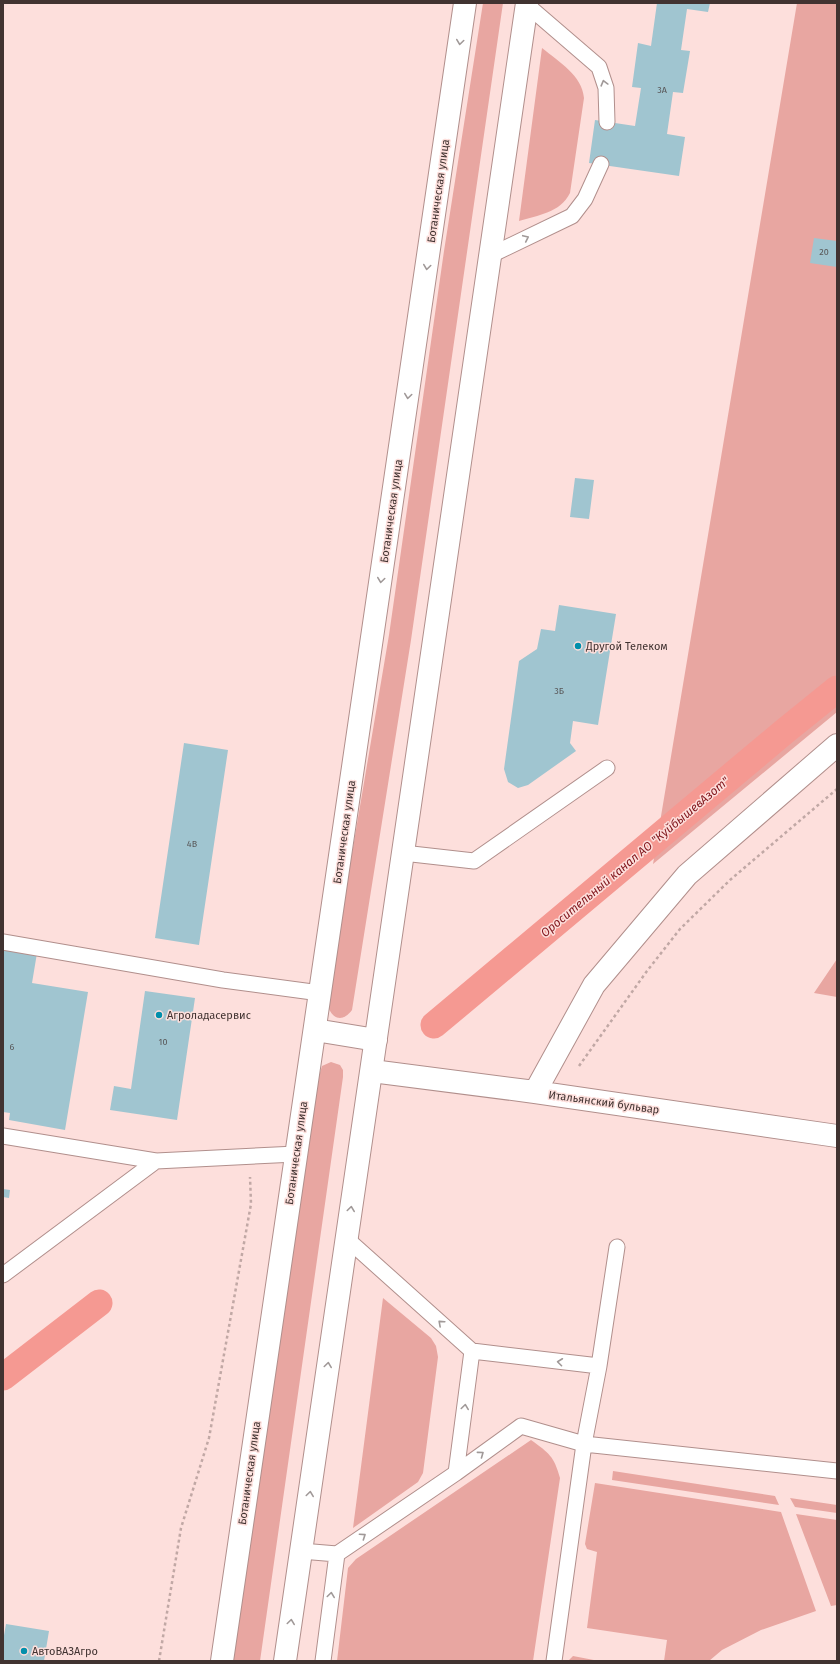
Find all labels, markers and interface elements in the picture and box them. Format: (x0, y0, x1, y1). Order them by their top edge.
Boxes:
one-way arrow (456, 39, 465, 45)
one-way arrow (600, 80, 609, 87)
house number: 3А (657, 85, 668, 95)
street label: Ботаническая улица (425, 138, 452, 244)
one-way arrow (522, 235, 529, 243)
house number: 20 (819, 247, 829, 257)
one-way arrow (423, 264, 432, 270)
one-way arrow (404, 393, 413, 399)
street label: Ботаническая улица (378, 458, 405, 564)
one-way arrow (377, 577, 386, 583)
place label: Другой Телеком (585, 640, 668, 653)
marker: Другой Телеком (573, 641, 583, 651)
house number: 3Б (554, 686, 564, 696)
water label: Оросительный канал АО "КуйбышевАзот" (538, 774, 732, 940)
street label: Ботаническая улица (331, 779, 358, 885)
house number: 4В (187, 839, 198, 849)
place label: Агроладасервис (167, 1009, 251, 1022)
marker: Агроладасервис (154, 1010, 164, 1020)
house number: 10 (159, 1037, 167, 1047)
house number: 6 (10, 1042, 15, 1052)
street label: Итальянский бульвар (548, 1088, 660, 1117)
street label: Ботаническая улица (283, 1100, 310, 1206)
one-way arrow (346, 1206, 355, 1212)
one-way arrow (439, 1321, 446, 1328)
one-way arrow (557, 1357, 563, 1366)
one-way arrow (323, 1362, 332, 1368)
one-way arrow (460, 1404, 469, 1410)
street label: Ботаническая улица (236, 1420, 263, 1526)
one-way arrow (477, 1452, 484, 1459)
one-way arrow (305, 1491, 314, 1497)
one-way arrow (359, 1533, 366, 1541)
one-way arrow (326, 1592, 335, 1598)
one-way arrow (286, 1619, 295, 1625)
place label: АвтоВАЗАгро (32, 1645, 98, 1658)
marker: АвтоВАЗАгро (19, 1646, 29, 1656)

